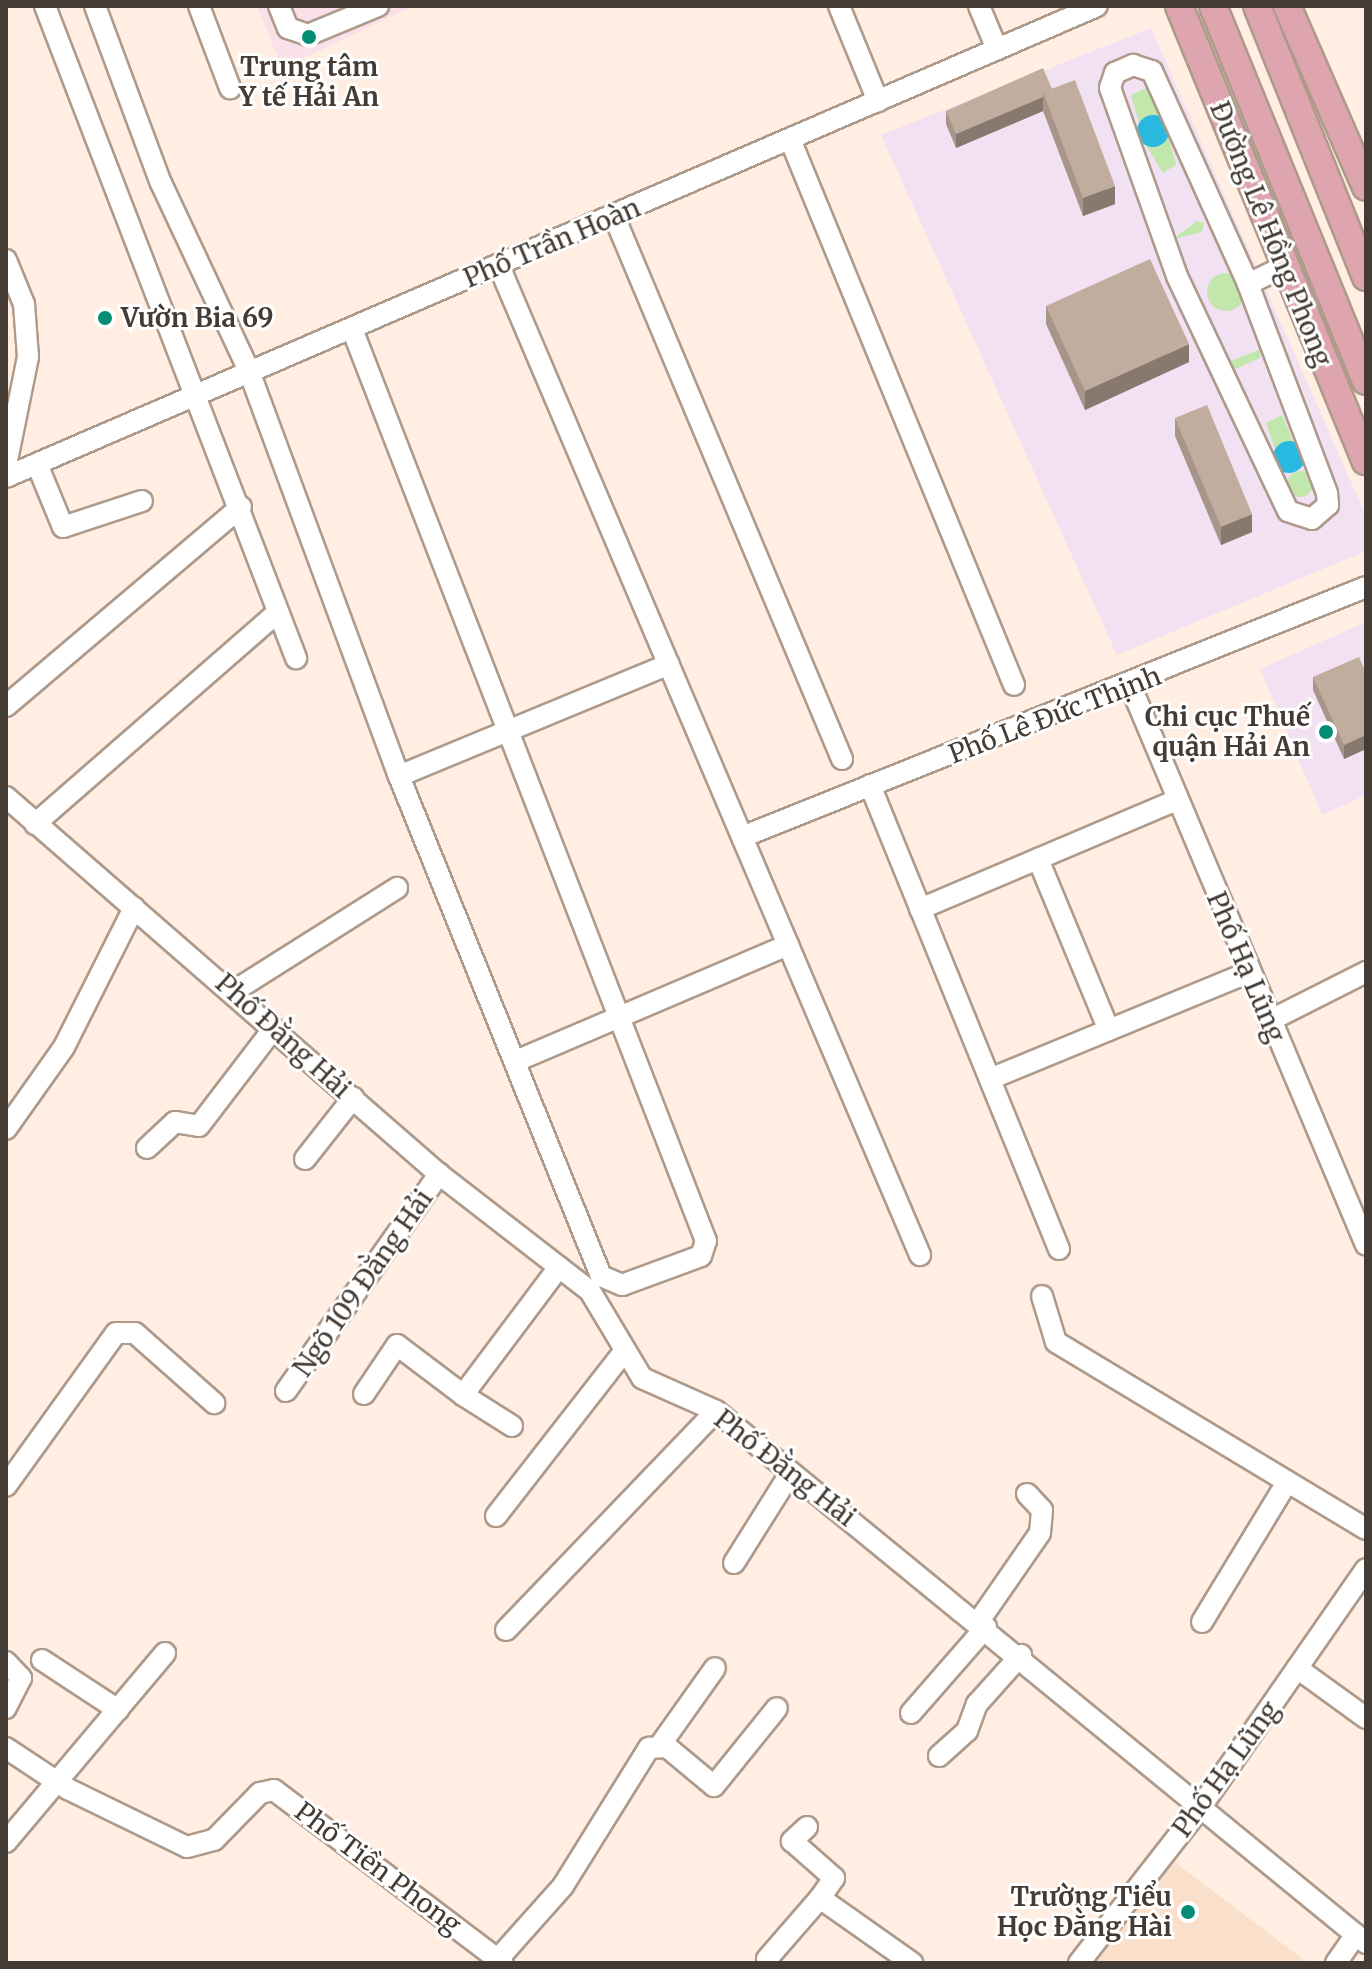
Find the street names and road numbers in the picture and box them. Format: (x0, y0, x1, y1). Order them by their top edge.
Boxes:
street label: Đường Lê Hồng Phong (1204, 97, 1338, 371)
street label: Phố Trần Hoàn (459, 192, 645, 294)
street label: Phố Lê Đức Thịnh (944, 660, 1166, 770)
street label: Phố Hạ Lũng (1200, 887, 1292, 1047)
street label: Phố Đằng Hải (209, 967, 357, 1105)
street label: Ngõ 109 Đằng Hải (287, 1184, 439, 1382)
street label: Phố Đằng Hải (708, 1403, 862, 1533)
street label: Phố Hạ Lũng (1166, 1695, 1286, 1843)
street label: Phố Tiền Phong (289, 1795, 467, 1941)

